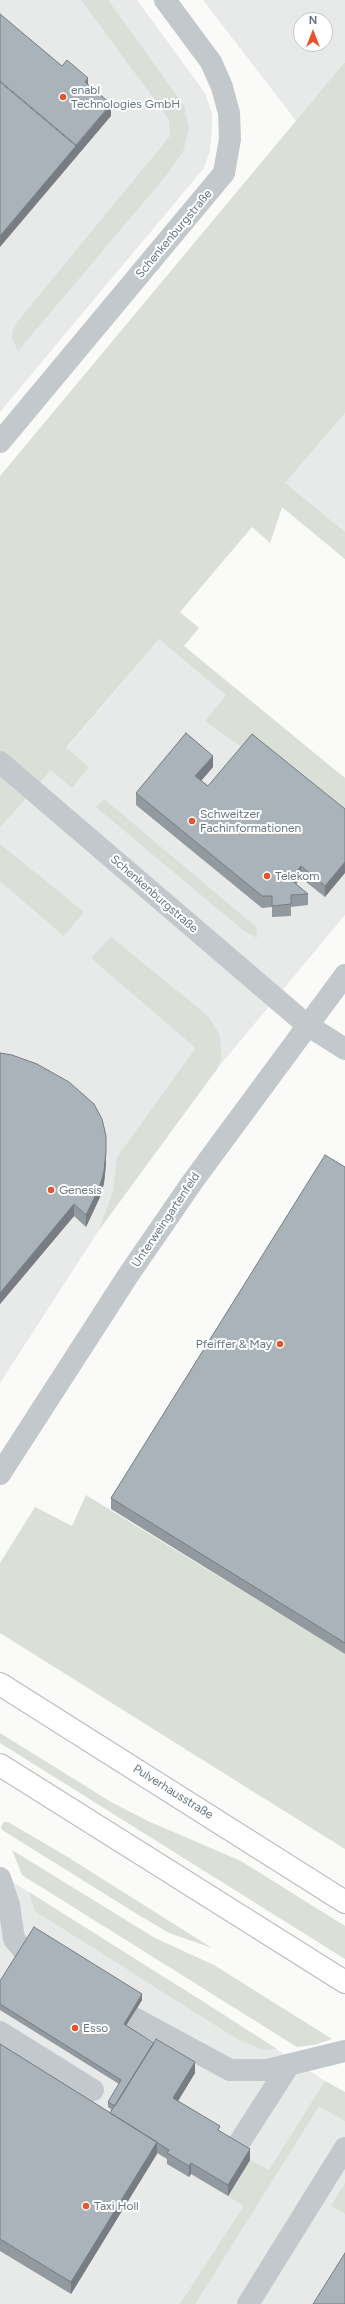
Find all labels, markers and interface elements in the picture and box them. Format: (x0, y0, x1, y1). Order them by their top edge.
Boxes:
north arrow (293, 12, 333, 52)
text: N (309, 14, 317, 27)
place label: enabl Technologies GmbH (71, 83, 180, 111)
marker: enabl Technologies GmbH (58, 92, 68, 102)
street label: Schenkenburgstraße (133, 187, 215, 281)
place label: Schweitzer Fachinformationen (200, 807, 301, 835)
marker: Schweitzer Fachinformationen (187, 816, 197, 826)
street label: Schenkenburgstraße (107, 852, 201, 936)
place label: Telekom (275, 869, 319, 883)
marker: Telekom (262, 871, 272, 881)
street label: Unterweingartenfeld (129, 1170, 203, 1270)
place label: Genesis (59, 1183, 102, 1197)
marker: Genesis (46, 1185, 56, 1195)
place label: Pfeiffer & May (196, 1337, 272, 1351)
marker: Pfeiffer & May (275, 1339, 285, 1349)
street label: Pulverhausstraße (130, 1762, 216, 1822)
place label: Esso (83, 2021, 108, 2035)
marker: Esso (70, 2023, 80, 2033)
place label: Taxi Holl (94, 2199, 139, 2213)
marker: Taxi Holl (81, 2201, 91, 2211)

